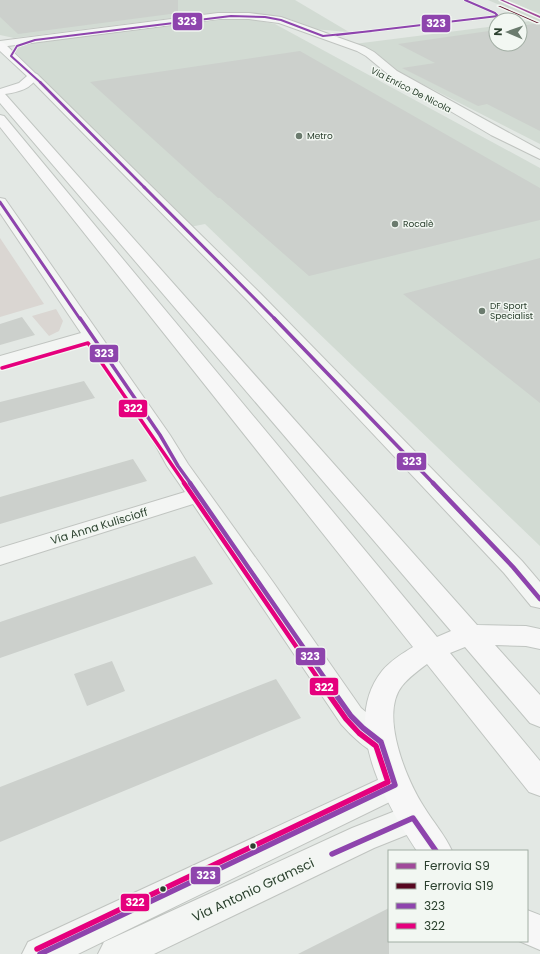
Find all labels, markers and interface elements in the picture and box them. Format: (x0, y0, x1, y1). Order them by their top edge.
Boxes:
line badge: 323 (172, 12, 203, 31)
north arrow (488, 12, 528, 52)
text: 323 (177, 13, 197, 29)
line badge: 323 (421, 14, 451, 33)
text: 323 (426, 15, 446, 31)
text: N (490, 27, 506, 36)
street label: Via Enrico De Nicola (369, 65, 453, 115)
place label: Metro (307, 130, 333, 142)
marker: Metro (294, 131, 304, 141)
place label: Rocalè (403, 218, 434, 230)
marker: Rocalè (390, 219, 400, 229)
place label: DF Sport Specialist (490, 300, 533, 322)
marker: DF Sport Specialist (477, 306, 487, 316)
line badge: 323 (89, 344, 119, 363)
text: 323 (94, 345, 114, 361)
line badge: 322 (118, 399, 148, 418)
text: 322 (123, 400, 143, 416)
line badge: 323 (396, 452, 427, 471)
text: 323 (402, 453, 422, 469)
street label: Via Anna Kuliscioff (48, 503, 150, 548)
line badge: 323 (295, 647, 326, 666)
text: 323 (300, 648, 320, 664)
line badge: 322 (309, 677, 339, 696)
text: 322 (314, 679, 334, 695)
unlabelled marker (248, 841, 258, 851)
legend (388, 850, 528, 942)
street label: Via Antonio Gramsci (189, 853, 317, 927)
text: Ferrovia S9 (424, 857, 490, 874)
line badge: 323 (190, 866, 221, 885)
text: 323 (196, 867, 216, 883)
text: Ferrovia S19 (424, 877, 494, 894)
unlabelled marker (158, 884, 168, 894)
line badge: 322 (120, 893, 150, 912)
text: 322 (125, 894, 145, 910)
text: 323 (424, 897, 445, 914)
text: 322 (424, 917, 445, 934)

